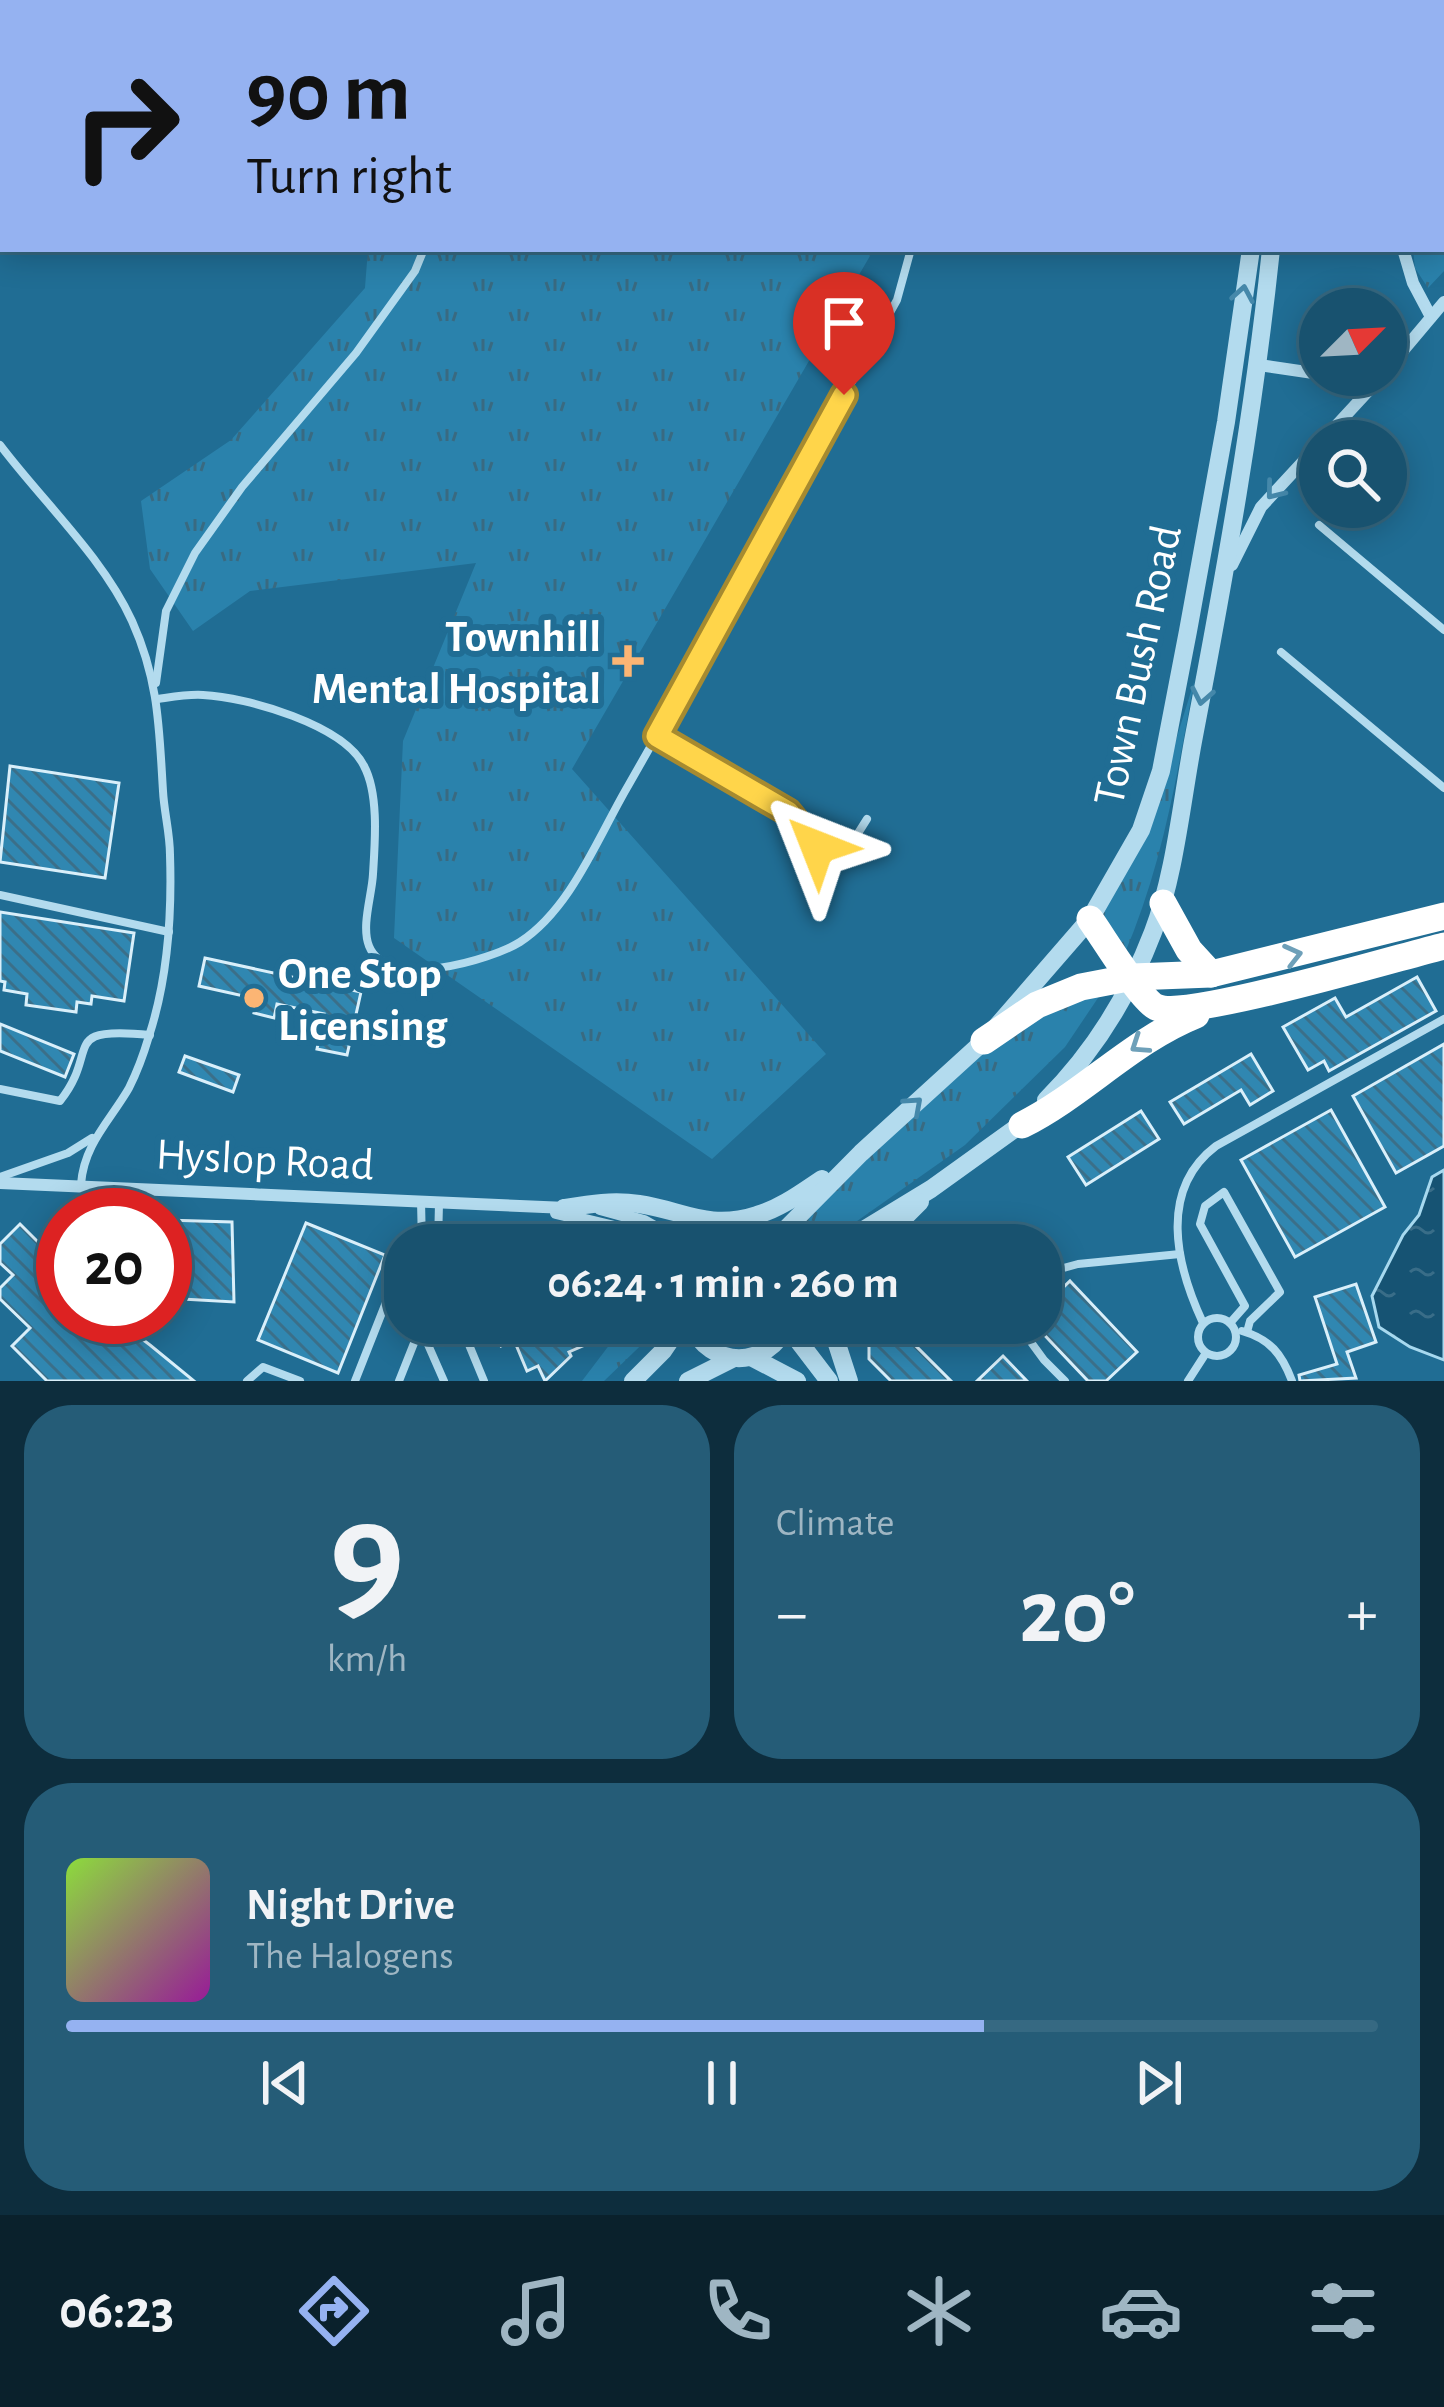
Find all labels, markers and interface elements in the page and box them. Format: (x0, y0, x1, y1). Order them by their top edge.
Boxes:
icon: right (48, 48, 204, 204)
text: 90 m (246, 52, 411, 136)
text: Turn right (246, 150, 452, 204)
pin (793, 272, 895, 395)
one-way arrow (1229, 284, 1254, 304)
north arrow (1299, 288, 1407, 396)
map controls (1299, 288, 1407, 528)
icon: arrive (811, 290, 877, 356)
button: search (1299, 420, 1407, 528)
one-way arrow (1267, 477, 1289, 499)
street label: Town Bush Road (1087, 521, 1190, 810)
place label: Townhill Mental Hospital (312, 615, 601, 712)
marker: Townhill Mental Hospital (612, 645, 644, 677)
one-way arrow (1190, 685, 1216, 705)
position arrow (754, 784, 880, 910)
one-way arrow (1282, 944, 1302, 969)
place label: One Stop Licensing (278, 952, 447, 1049)
marker: One Stop Licensing (241, 985, 267, 1011)
one-way arrow (1130, 1031, 1152, 1053)
one-way arrow (901, 1098, 922, 1119)
street label: Hyslop Road (155, 1132, 375, 1189)
speed limit sign: 20 (36, 1188, 192, 1344)
text: 06:24 · 1 min · 260 m (547, 1261, 899, 1306)
text: 9 (329, 1480, 405, 1636)
text: Climate (776, 1504, 894, 1543)
text: 20° (1019, 1569, 1135, 1659)
text: − (776, 1581, 808, 1647)
text: + (1346, 1581, 1378, 1647)
text: km/h (327, 1640, 407, 1679)
text: Night Drive (246, 1883, 455, 1928)
text: The Halogens (246, 1937, 454, 1976)
icon: previous (252, 2050, 318, 2116)
icon: pause (689, 2050, 755, 2116)
icon: next (1126, 2050, 1192, 2116)
icon: directions (292, 2269, 376, 2353)
icon: music (494, 2269, 578, 2353)
icon: phone (696, 2269, 780, 2353)
icon: climate (897, 2269, 981, 2353)
icon: car (1099, 2269, 1183, 2353)
icon: filters (1301, 2269, 1385, 2353)
text: 06:23 (59, 2284, 174, 2338)

